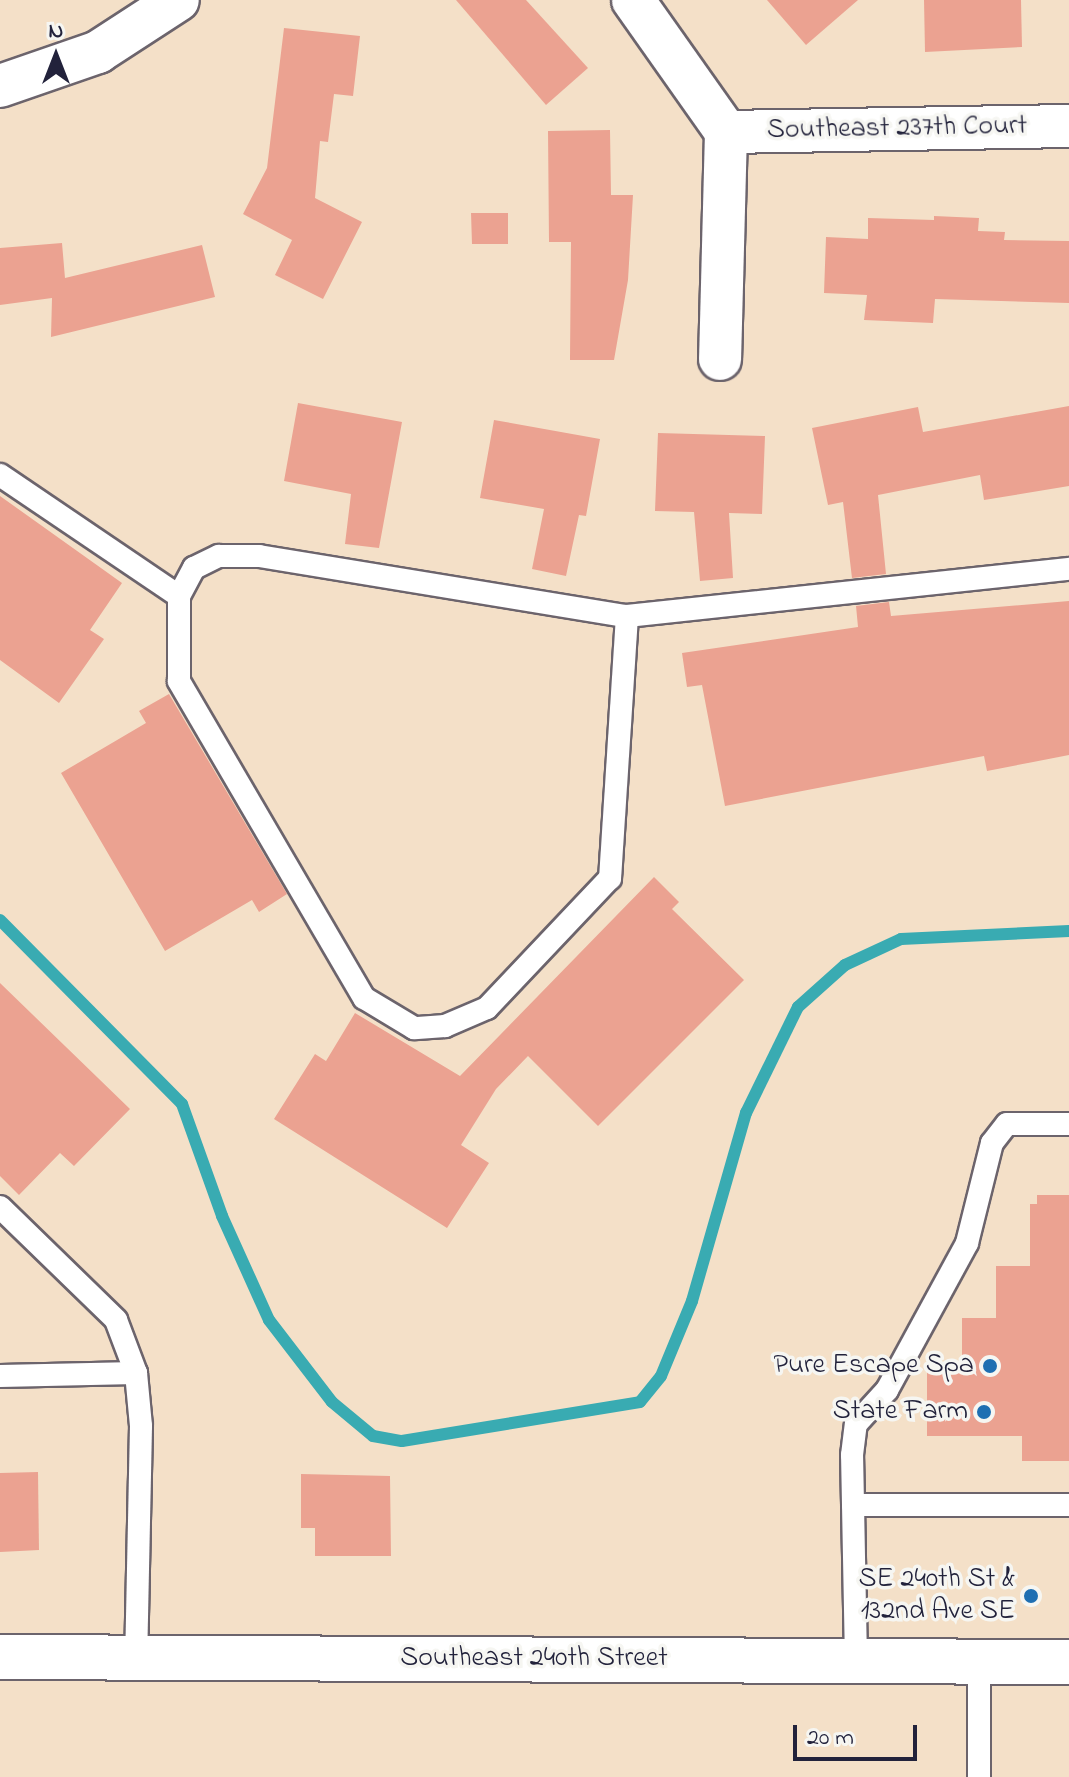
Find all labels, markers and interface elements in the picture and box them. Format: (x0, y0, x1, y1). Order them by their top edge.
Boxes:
north arrow (16, 16, 96, 96)
text: N (49, 16, 63, 48)
street label: Southeast 237th Court (767, 110, 1027, 148)
place label: Pure Escape Spa (773, 1349, 974, 1383)
marker: Pure Escape Spa (981, 1357, 999, 1375)
place label: State Farm (833, 1395, 968, 1429)
marker: State Farm (975, 1403, 993, 1421)
place label: SE 240th St & 132nd Ave SE (859, 1563, 1015, 1629)
marker: SE 240th St & 132nd Ave SE (1022, 1587, 1040, 1605)
street label: Southeast 240th Street (400, 1642, 668, 1676)
scale bar (797, 1709, 921, 1759)
text: 20 m (807, 1721, 854, 1756)

